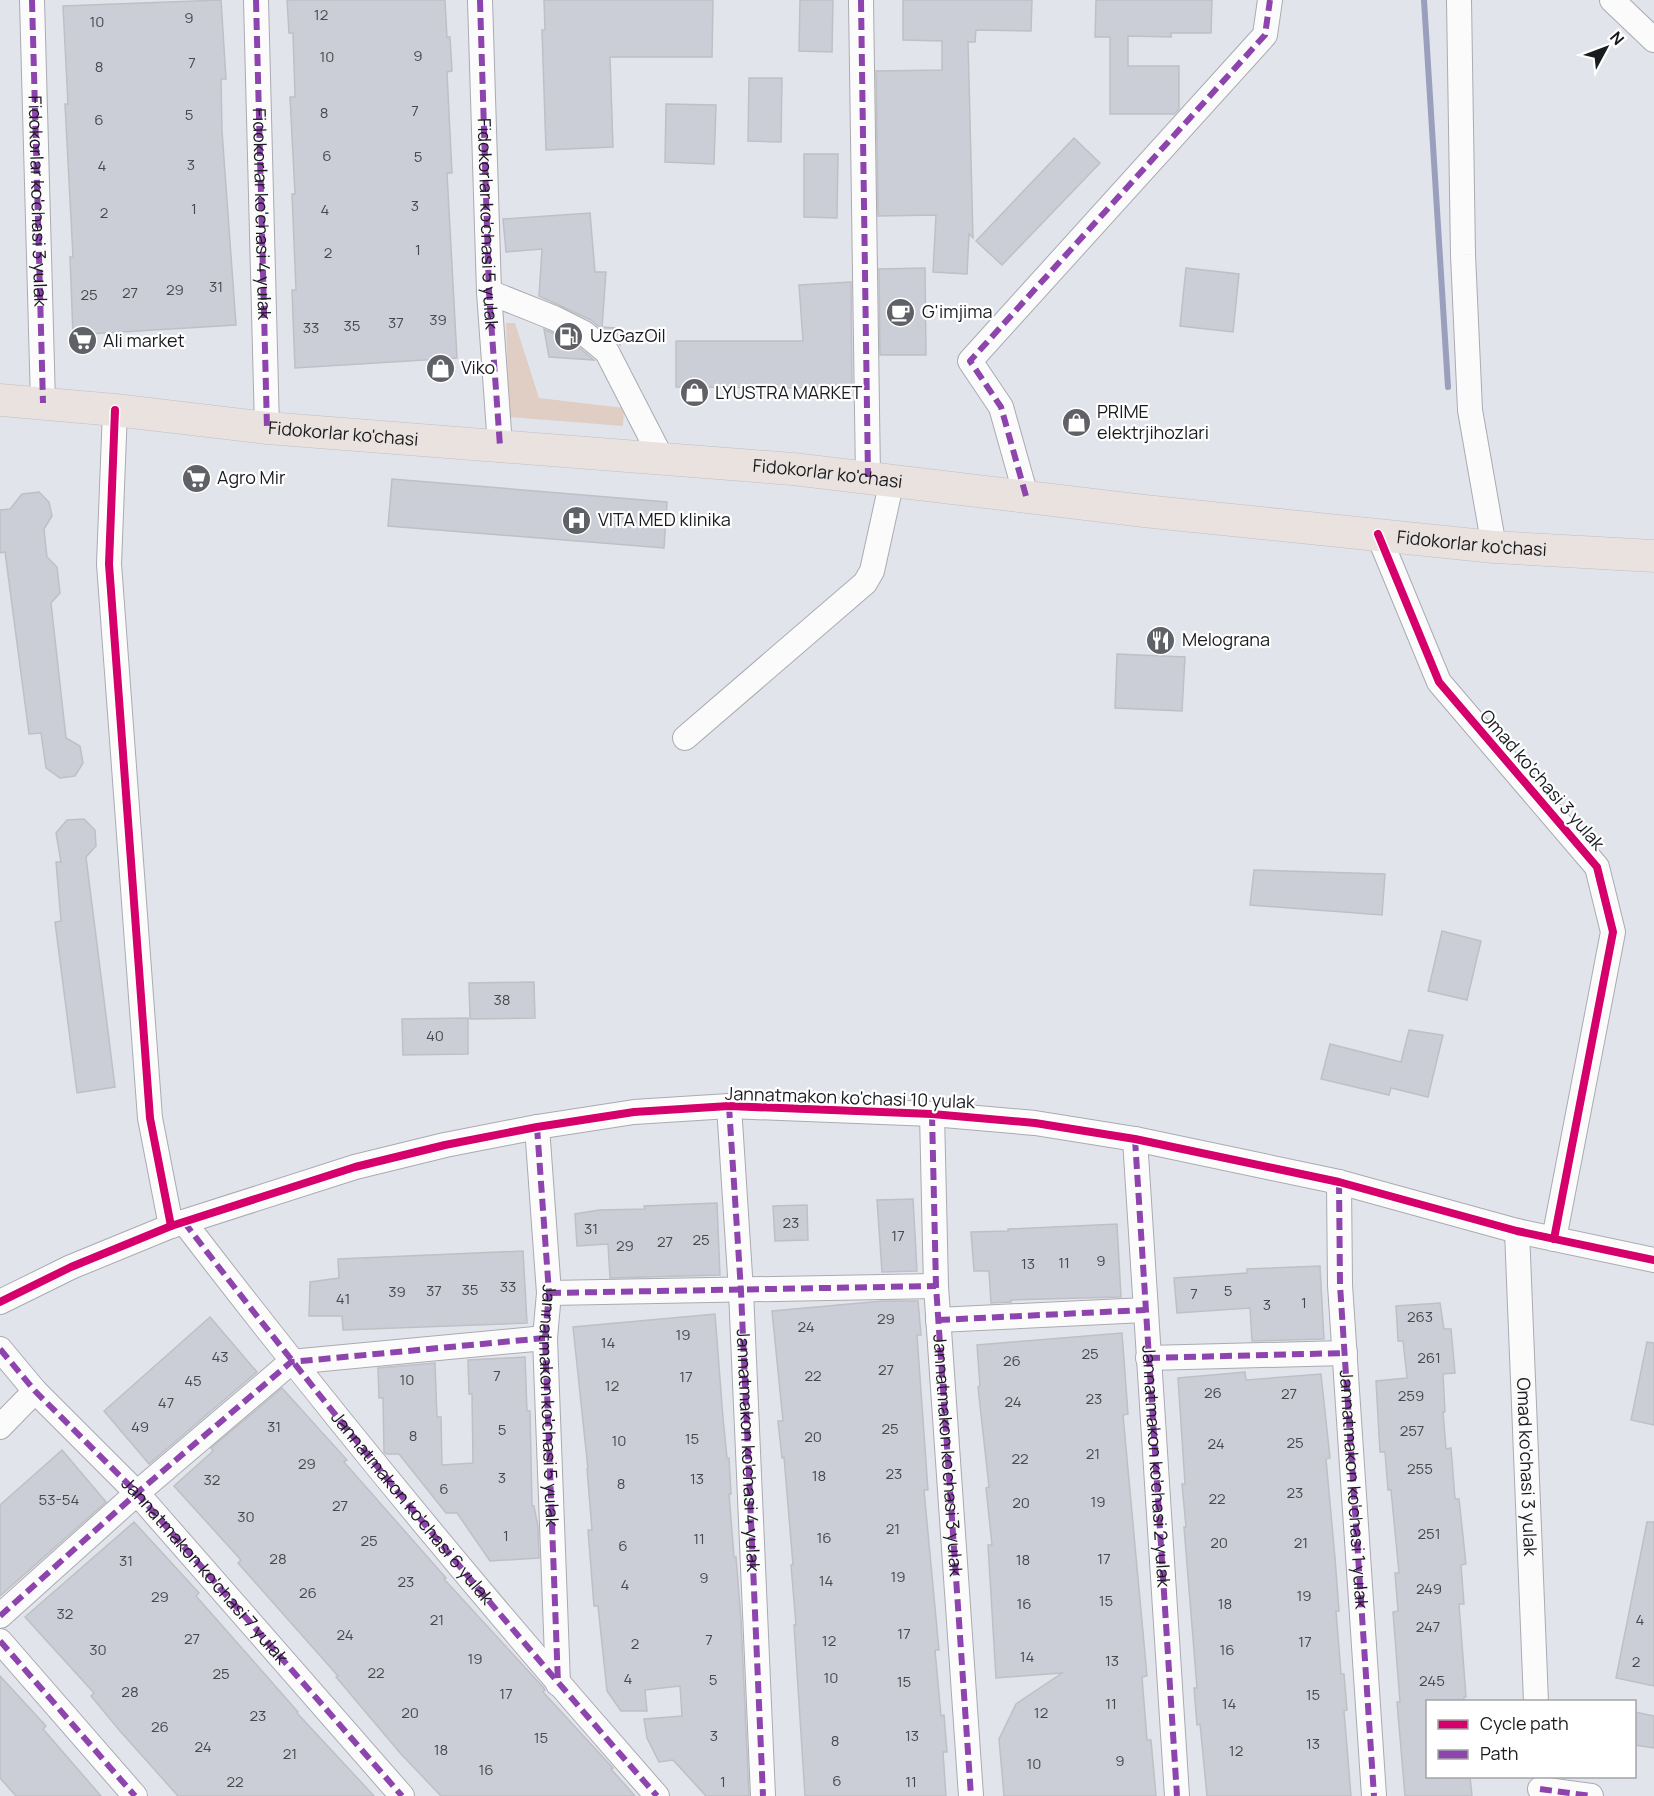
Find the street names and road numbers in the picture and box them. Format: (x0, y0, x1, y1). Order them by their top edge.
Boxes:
street label: Fidokorlar ko'chasi 3 yulak (24, 95, 53, 308)
street label: Fidokorlar ko'chasi 4 yulak (248, 108, 277, 321)
street label: Fidokorlar ko'chasi 5 yulak (473, 118, 505, 331)
street label: Fidokorlar ko'chasi (267, 415, 419, 451)
street label: Fidokorlar ko'chasi (752, 453, 904, 493)
street label: Fidokorlar ko'chasi (1396, 524, 1548, 561)
street label: Omad ko'chasi 3 yulak (1475, 704, 1611, 855)
street label: Jannatmakon ko'chasi 10 yulak (725, 1081, 977, 1113)
street label: Jannatmakon ko'chasi 5 yulak (534, 1283, 565, 1528)
street label: Jannatmakon ko'chasi 4 yulak (732, 1329, 766, 1573)
street label: Jannatmakon ko'chasi 3 yulak (928, 1334, 969, 1578)
street label: Jannatmakon ko'chasi 2 yulak (1137, 1344, 1177, 1589)
street label: Jannatmakon ko'chasi 1 yulak (1335, 1369, 1375, 1611)
street label: Omad ko'chasi 3 yulak (1512, 1377, 1543, 1558)
street label: Jannatmakon ko'chasi 6 yulak (326, 1406, 500, 1610)
street label: Jannatmakon ko'chasi 7 yulak (117, 1471, 295, 1669)

